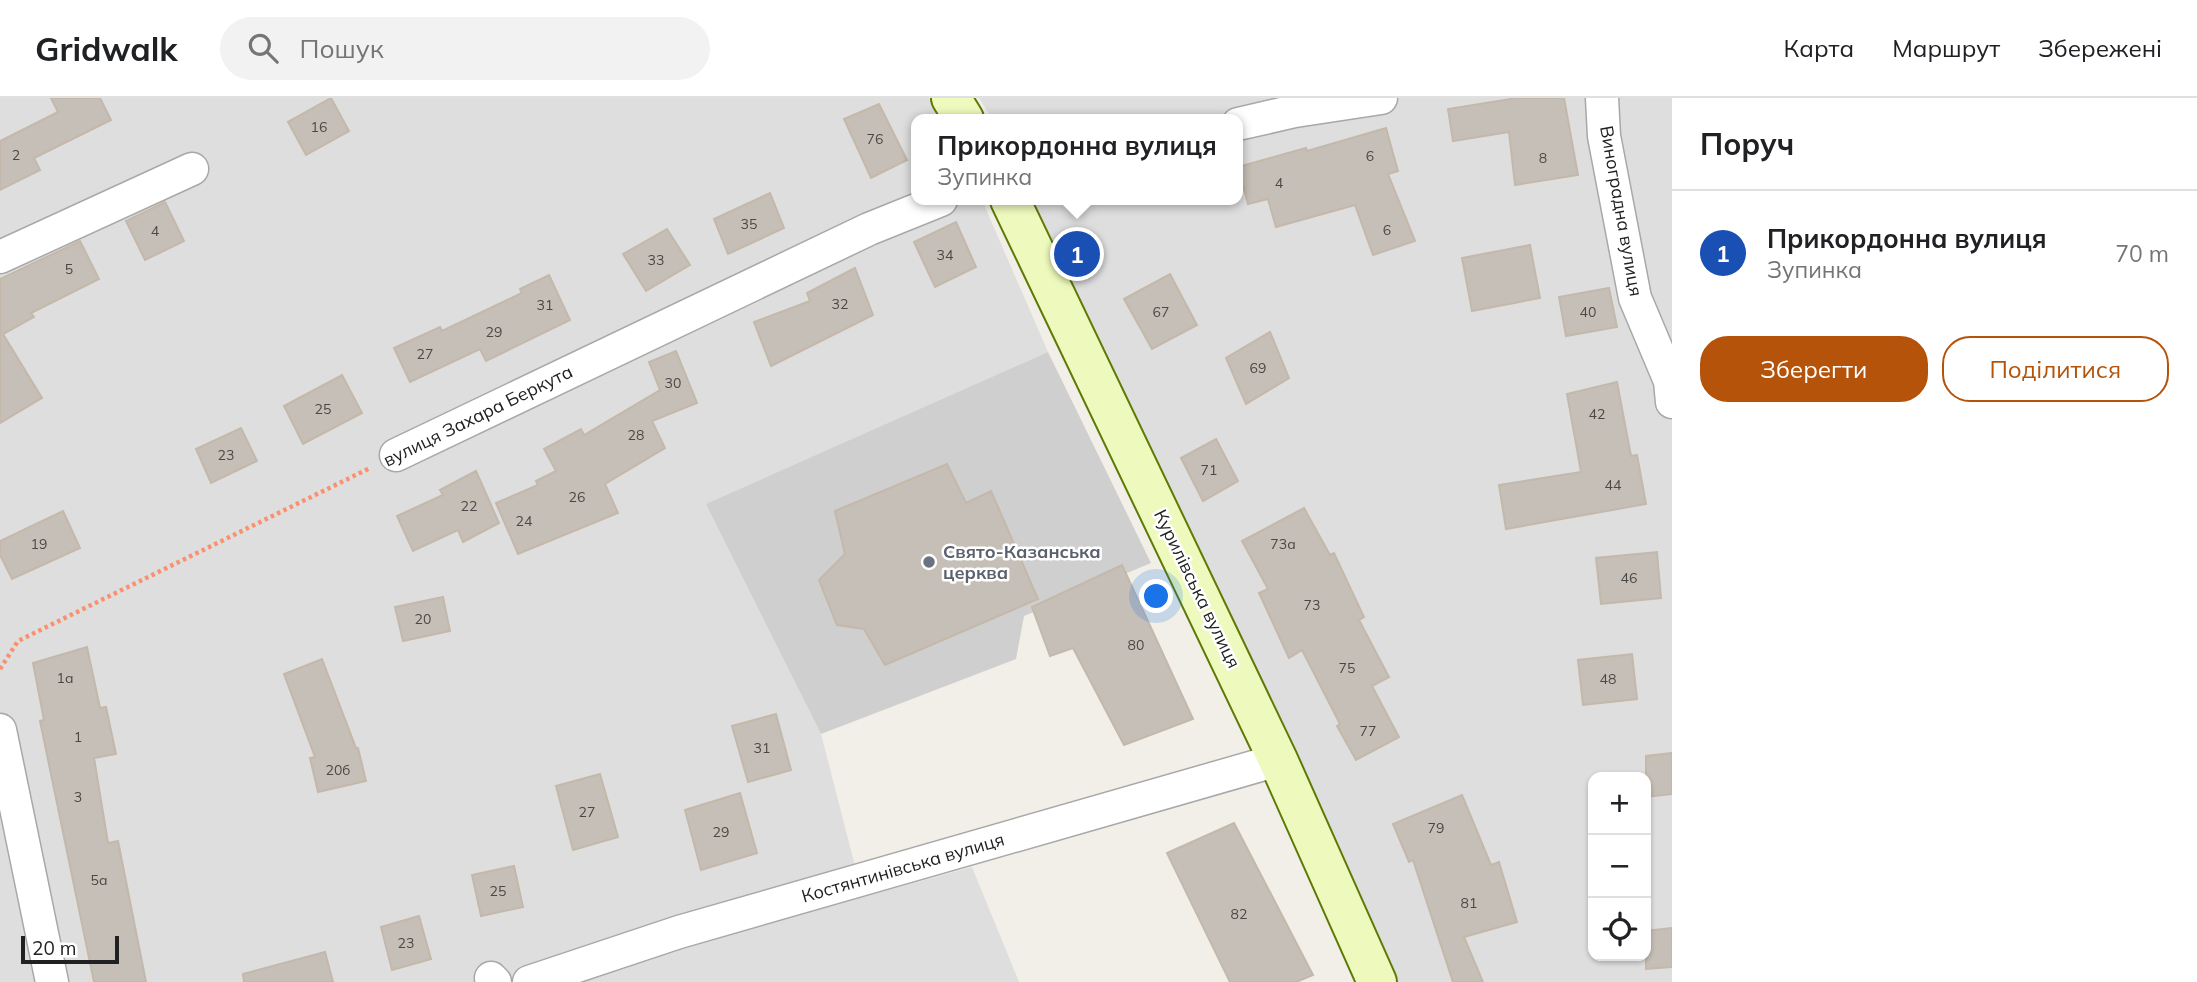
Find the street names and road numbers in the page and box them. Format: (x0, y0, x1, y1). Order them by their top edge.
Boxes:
street label: Виноградна вулиця (1595, 124, 1648, 298)
street label: вулиця Захара Беркута (379, 360, 576, 471)
street label: Курилівська вулиця (1149, 506, 1246, 672)
street label: Костянтинівська вулиця (799, 828, 1007, 908)

